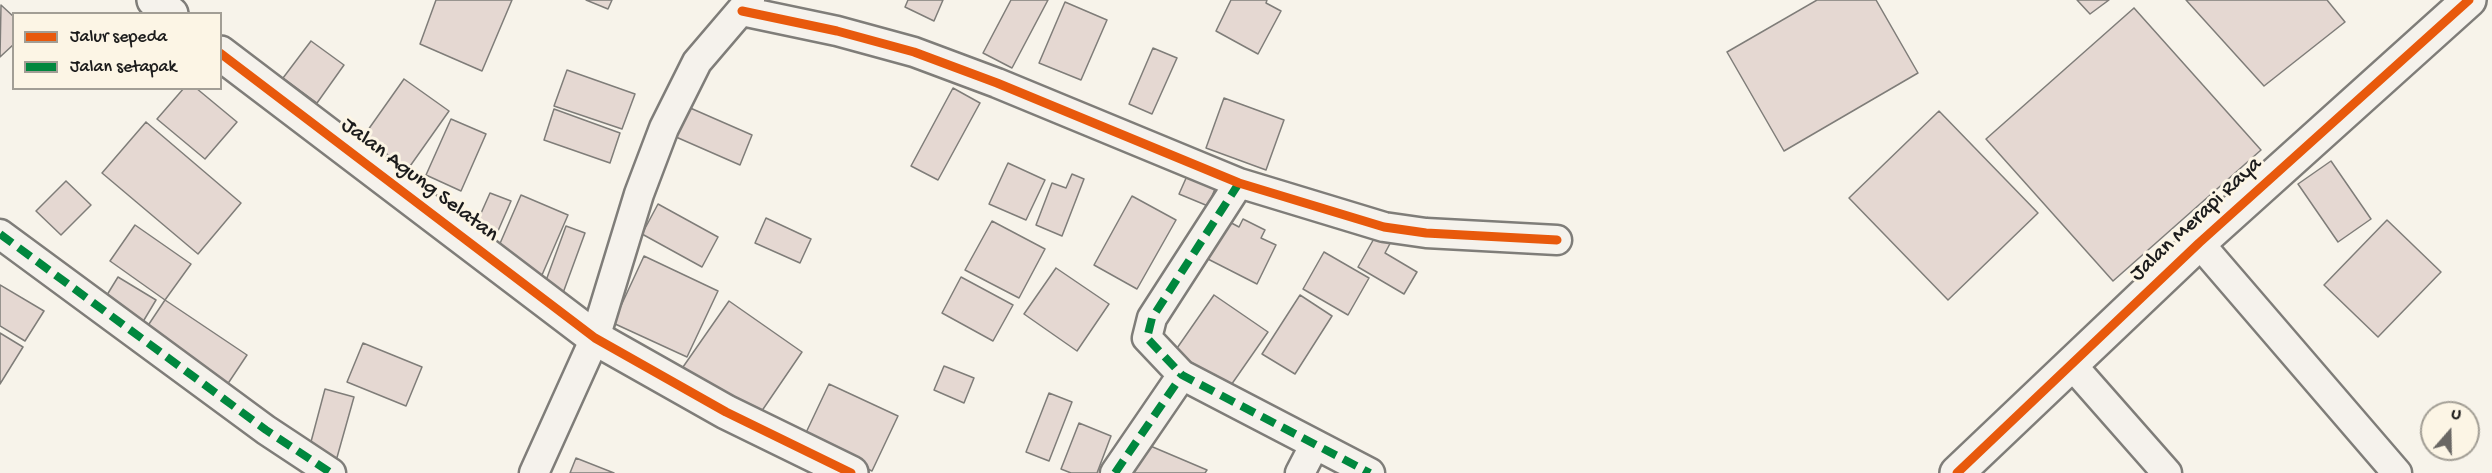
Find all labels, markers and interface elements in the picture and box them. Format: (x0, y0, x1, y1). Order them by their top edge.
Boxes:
legend (12, 12, 222, 90)
text: Jalur sepeda (70, 27, 167, 48)
text: Jalan setapak (70, 57, 176, 78)
street label: Jalan Agung Selatan (335, 113, 503, 249)
street label: Jalan Merapi Raya (2126, 152, 2268, 288)
north arrow (2420, 401, 2480, 461)
text: U (2448, 405, 2463, 426)

